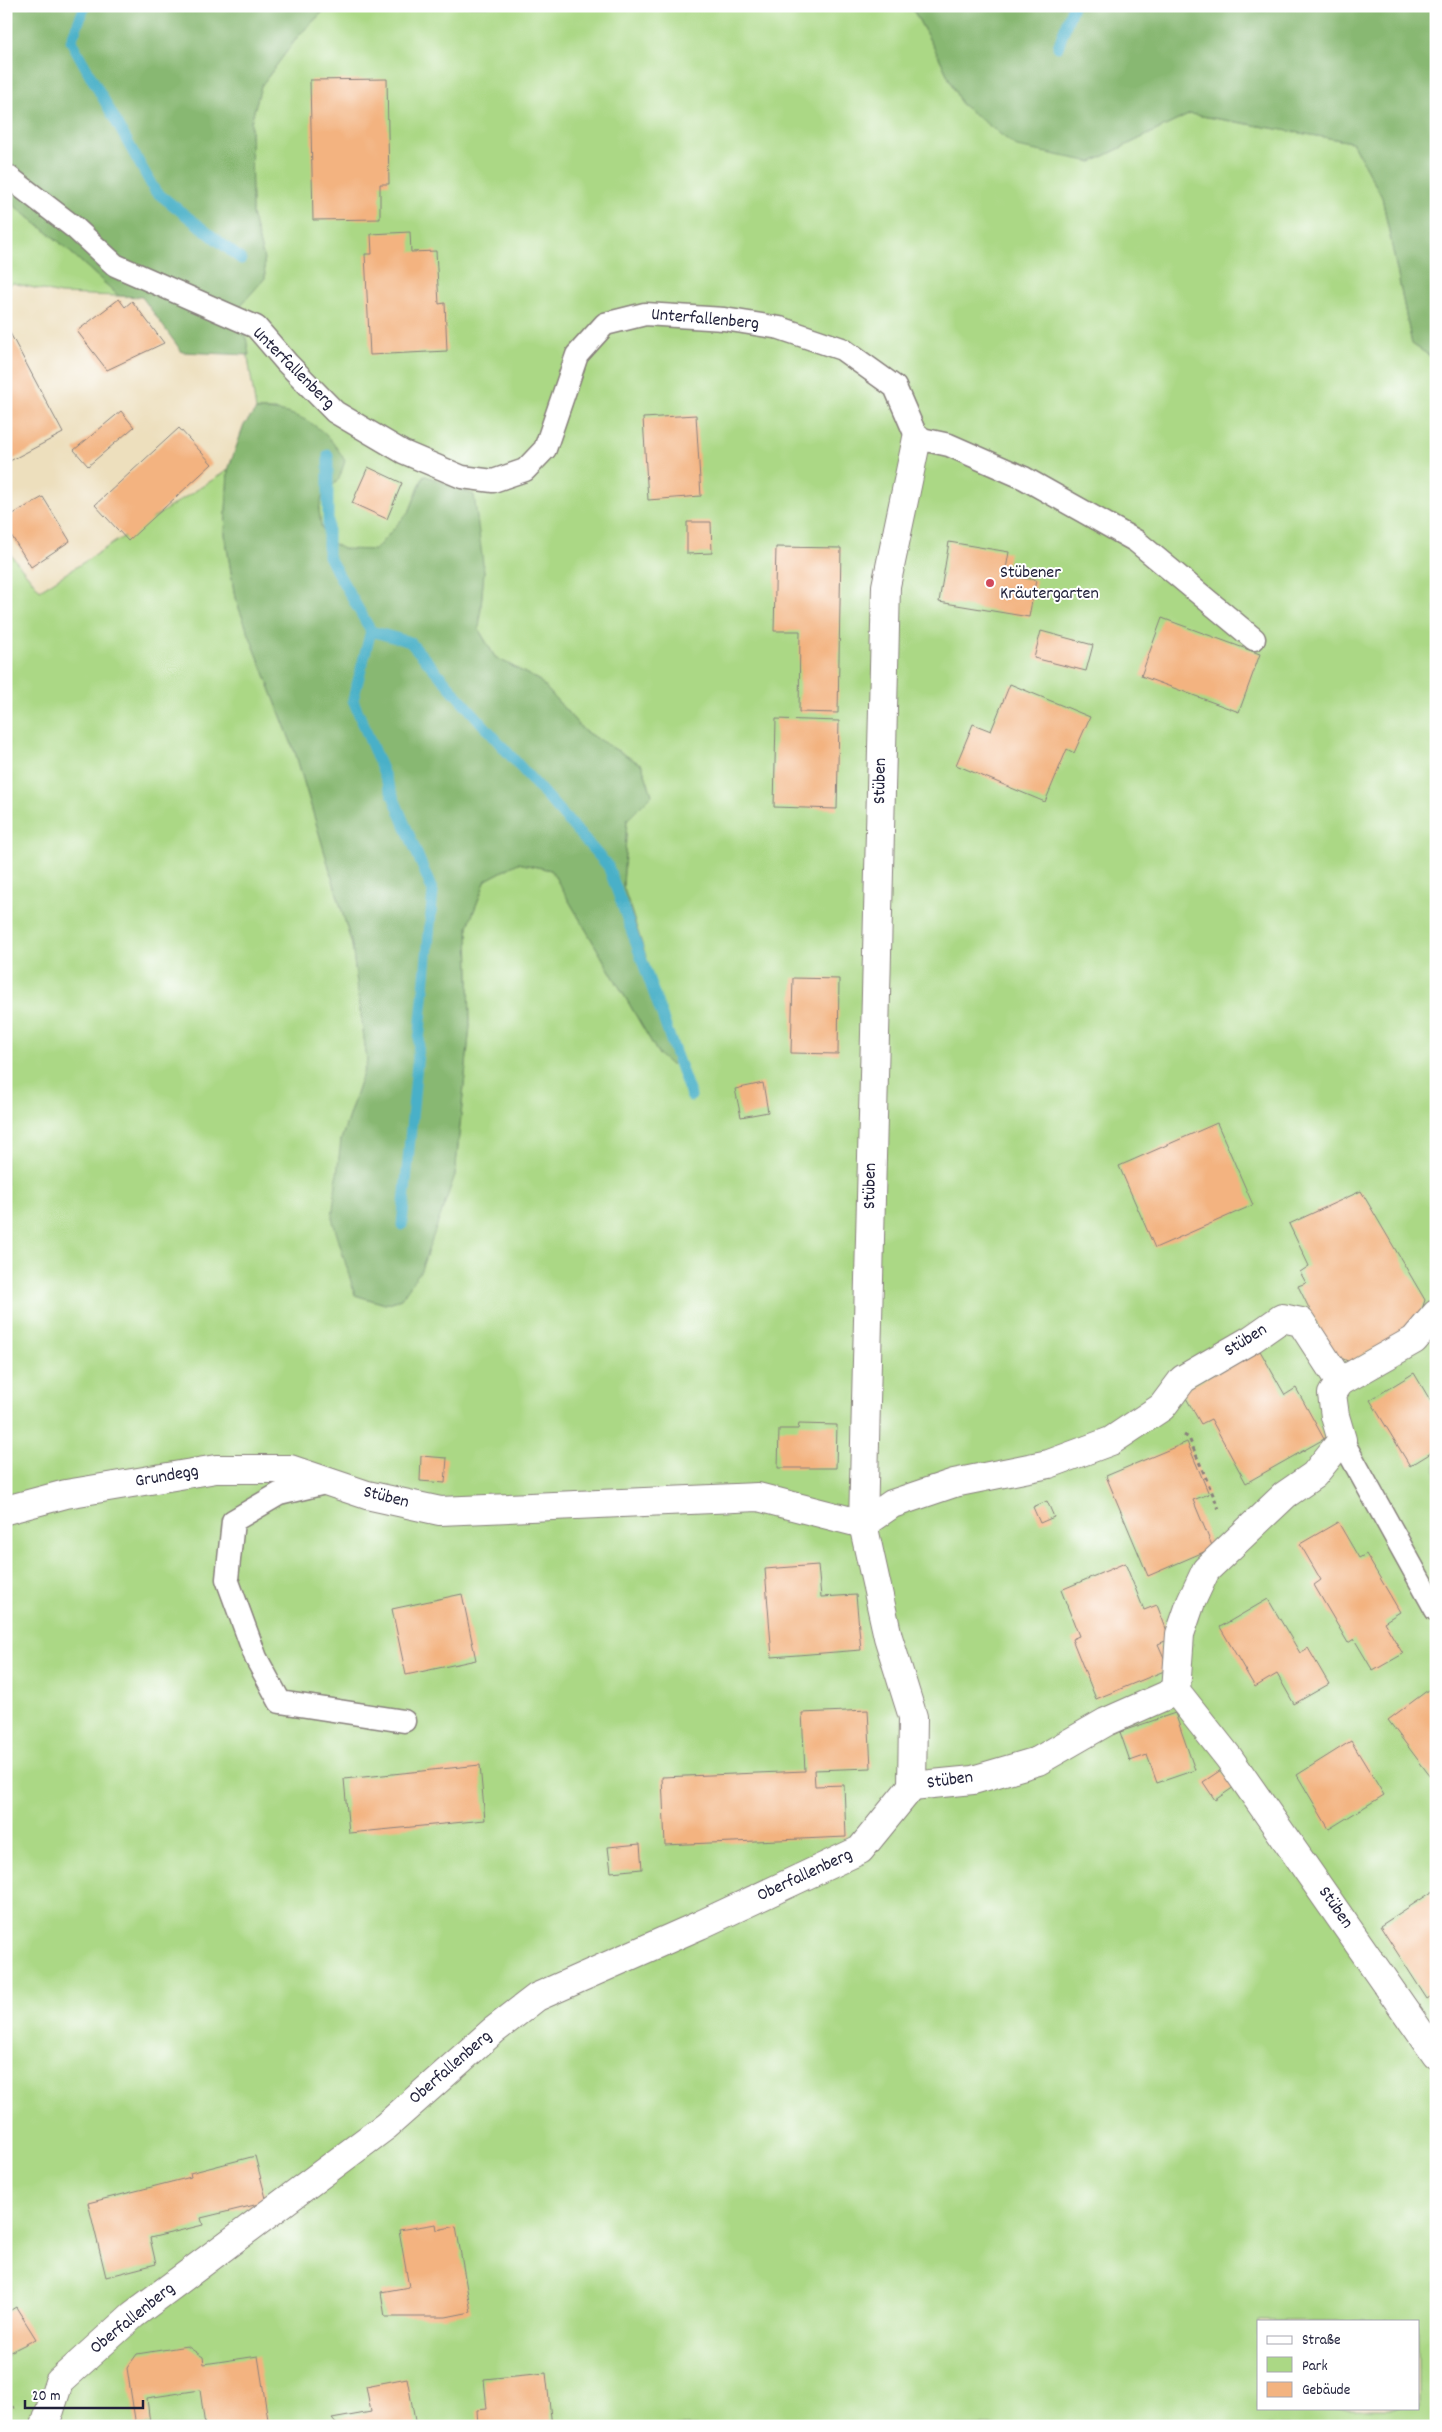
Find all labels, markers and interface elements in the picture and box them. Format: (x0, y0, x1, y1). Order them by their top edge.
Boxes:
street label: Unterfallenberg (650, 303, 760, 337)
street label: Unterfallenberg (246, 322, 340, 416)
place label: Stübener Kräutergarten (1000, 561, 1099, 607)
marker: Stübener Kräutergarten (984, 577, 996, 589)
street label: Stüben (868, 758, 894, 804)
street label: Stüben (858, 1163, 884, 1209)
street label: Stüben (1220, 1318, 1272, 1364)
street label: Grundegg (133, 1459, 201, 1495)
street label: Stüben (360, 1480, 412, 1516)
street label: Stüben (925, 1765, 975, 1797)
street label: Oberfallenberg (753, 1843, 857, 1909)
street label: Stüben (1311, 1882, 1359, 1934)
street label: Oberfallenberg (404, 2025, 498, 2111)
street label: Oberfallenberg (85, 2277, 181, 2361)
legend (1257, 2320, 1420, 2410)
text: Straße (1302, 2330, 1341, 2352)
text: Park (1302, 2356, 1328, 2378)
scale bar (25, 2377, 142, 2409)
text: Gebäude (1302, 2380, 1351, 2402)
text: 20 m (32, 2386, 60, 2408)

